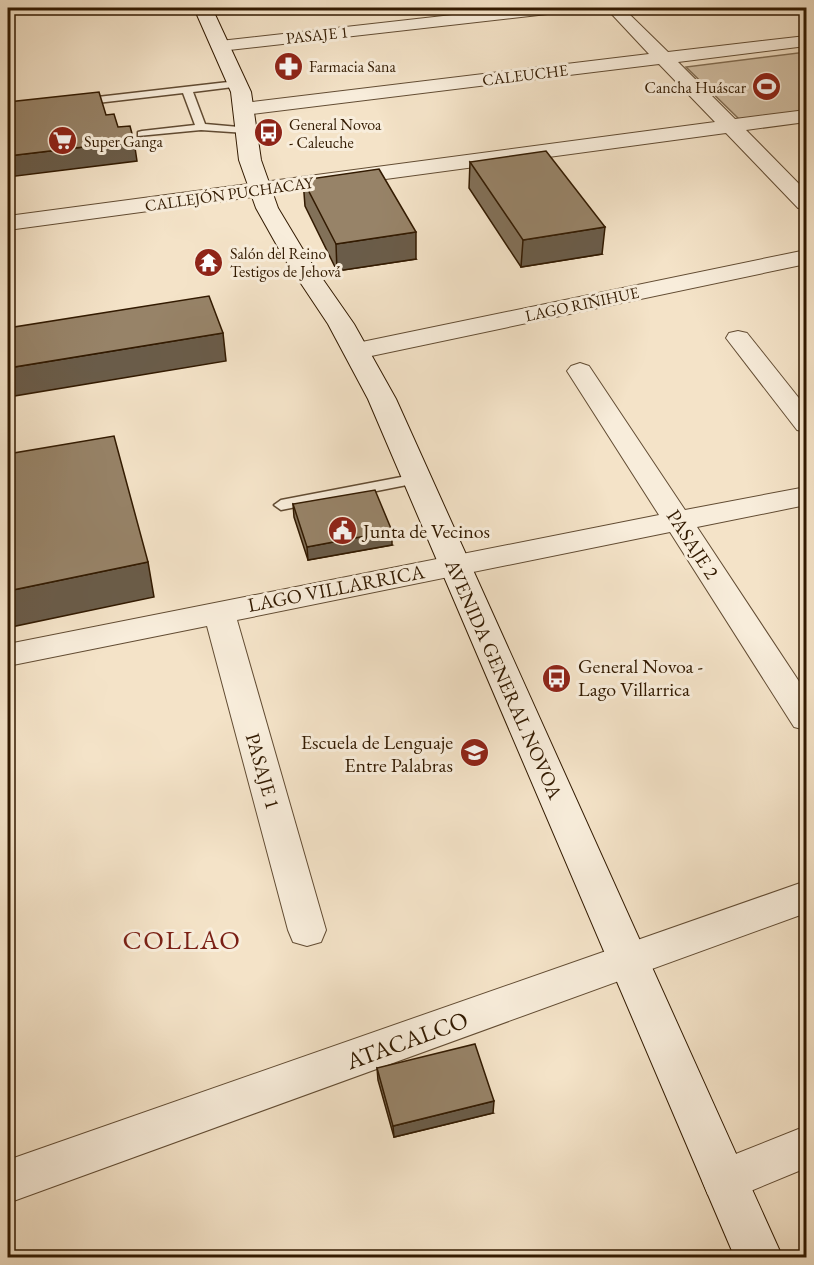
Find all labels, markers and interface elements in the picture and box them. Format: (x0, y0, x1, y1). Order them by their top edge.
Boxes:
street label: PASAJE 1 (285, 21, 349, 49)
pharmacy icon: Farmacia Sana (272, 50, 304, 82)
place label: Farmacia Sana (309, 56, 397, 77)
street label: CALEUCHE (481, 59, 569, 91)
sports icon: Cancha Huáscar (751, 71, 783, 103)
place label: Cancha Huáscar (645, 77, 747, 98)
place label: General Novoa - Caleuche (289, 114, 382, 153)
bus stop icon: General Novoa - Caleuche (252, 117, 284, 149)
supermarket icon: Super Ganga (47, 125, 79, 157)
place label: Super Ganga (84, 131, 163, 152)
street label: CALLEJÓN PUCHACAY (144, 172, 315, 216)
place label: Salón del Reino Testigos de Jehová (230, 243, 342, 282)
temple icon: Salón del Reino Testigos de Jehová (193, 246, 225, 278)
street label: LAGO RIÑIHUE (523, 282, 641, 326)
street label: PASAJE 2 (661, 504, 725, 584)
public building icon: Junta de Vecinos (326, 515, 358, 547)
place label: Junta de Vecinos (361, 518, 490, 544)
street label: AVENIDA GENERAL NOVOA (439, 554, 569, 803)
street label: LAGO VILLARRICA (245, 558, 427, 618)
place label: General Novoa - Lago Villarrica (578, 653, 703, 702)
bus stop icon: General Novoa - Lago Villarrica (541, 662, 573, 694)
place label: Escuela de Lenguaje Entre Palabras (301, 729, 453, 778)
street label: PASAJE 1 (240, 730, 286, 812)
school or university icon: Escuela de Lenguaje Entre Palabras (458, 737, 490, 769)
district label: COLLAO (123, 922, 241, 957)
street label: ATACALCO (341, 1004, 472, 1077)

